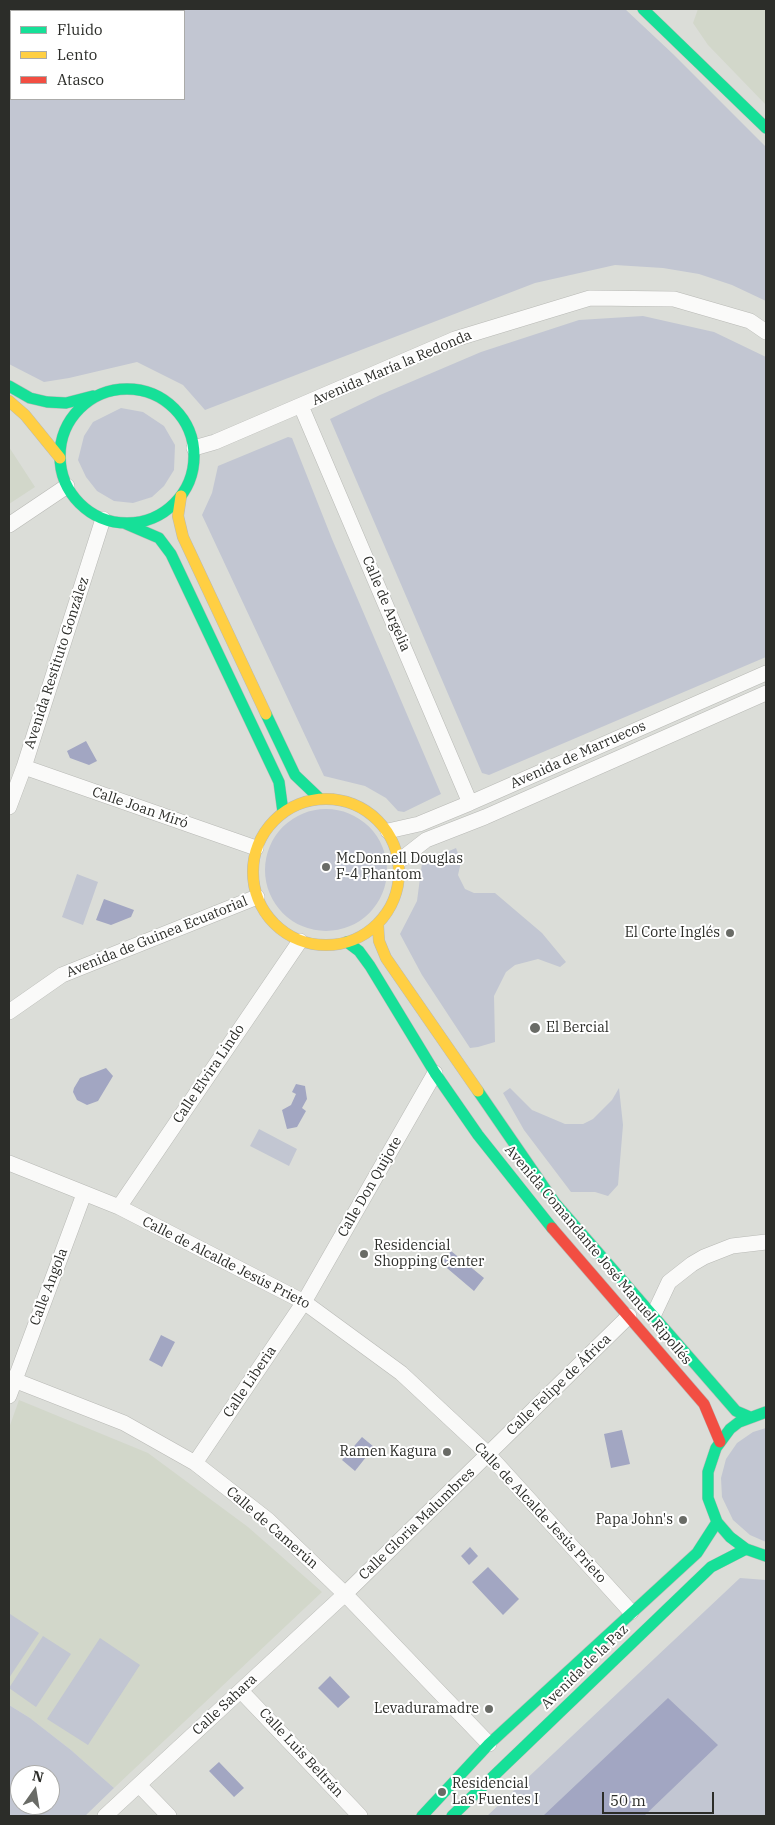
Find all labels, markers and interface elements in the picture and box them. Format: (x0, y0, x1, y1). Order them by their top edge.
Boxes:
legend (10, 10, 185, 100)
text: Fluido (57, 20, 102, 39)
text: Lento (57, 45, 97, 64)
text: Atasco (57, 70, 104, 89)
street label: Avenida María la Redonda (310, 327, 474, 409)
street label: Calle de Argelia (358, 554, 414, 654)
street label: Avenida Restituto González (21, 575, 93, 751)
street label: Avenida de Marruecos (508, 718, 648, 792)
street label: Calle Joan Miró (90, 784, 190, 832)
place label: McDonnell Douglas F-4 Phantom (336, 851, 463, 884)
marker: McDonnell Douglas F-4 Phantom (320, 861, 332, 873)
street label: Avenida de Guinea Ecuatorial (64, 893, 250, 981)
place label: El Corte Inglés (625, 925, 720, 941)
marker: El Corte Inglés (724, 927, 736, 939)
place label: El Bercial (546, 1020, 609, 1036)
street label: Calle Elvira Lindo (170, 1021, 248, 1127)
marker: El Bercial (528, 1021, 542, 1035)
street label: Calle Don Quijote (334, 1134, 406, 1240)
street label: Avenida Comandante José Manuel Ripollés (501, 1142, 695, 1368)
street label: Calle de Alcalde Jesús Prieto (139, 1213, 313, 1313)
place label: Residencial Shopping Center (374, 1238, 484, 1270)
street label: Calle Angola (27, 1246, 71, 1328)
marker: Residencial Shopping Center (358, 1248, 370, 1260)
street label: Calle Felipe de África (503, 1331, 615, 1439)
street label: Calle Liberia (220, 1343, 280, 1421)
street label: Calle de Alcalde Jesús Prieto (470, 1439, 610, 1587)
place label: Ramen Kagura (340, 1444, 437, 1460)
marker: Ramen Kagura (441, 1446, 453, 1458)
street label: Calle Gloria Malumbres (356, 1464, 478, 1584)
street label: Calle de Camerún (223, 1483, 321, 1573)
place label: Papa John's (596, 1512, 673, 1528)
marker: Papa John's (677, 1514, 689, 1526)
street label: Avenida de la Paz (538, 1621, 632, 1713)
street label: Calle Sahara (189, 1671, 261, 1739)
place label: Levaduramadre (374, 1701, 479, 1717)
marker: Levaduramadre (483, 1703, 495, 1715)
street label: Calle Luis Beltrán (255, 1705, 347, 1801)
north arrow (10, 1765, 60, 1815)
text: N (31, 1766, 46, 1786)
place label: Residencial Las Fuentes I (452, 1776, 539, 1808)
scale bar (605, 1782, 718, 1814)
marker: Residencial Las Fuentes I (436, 1786, 448, 1798)
text: 50 m (610, 1791, 646, 1810)

